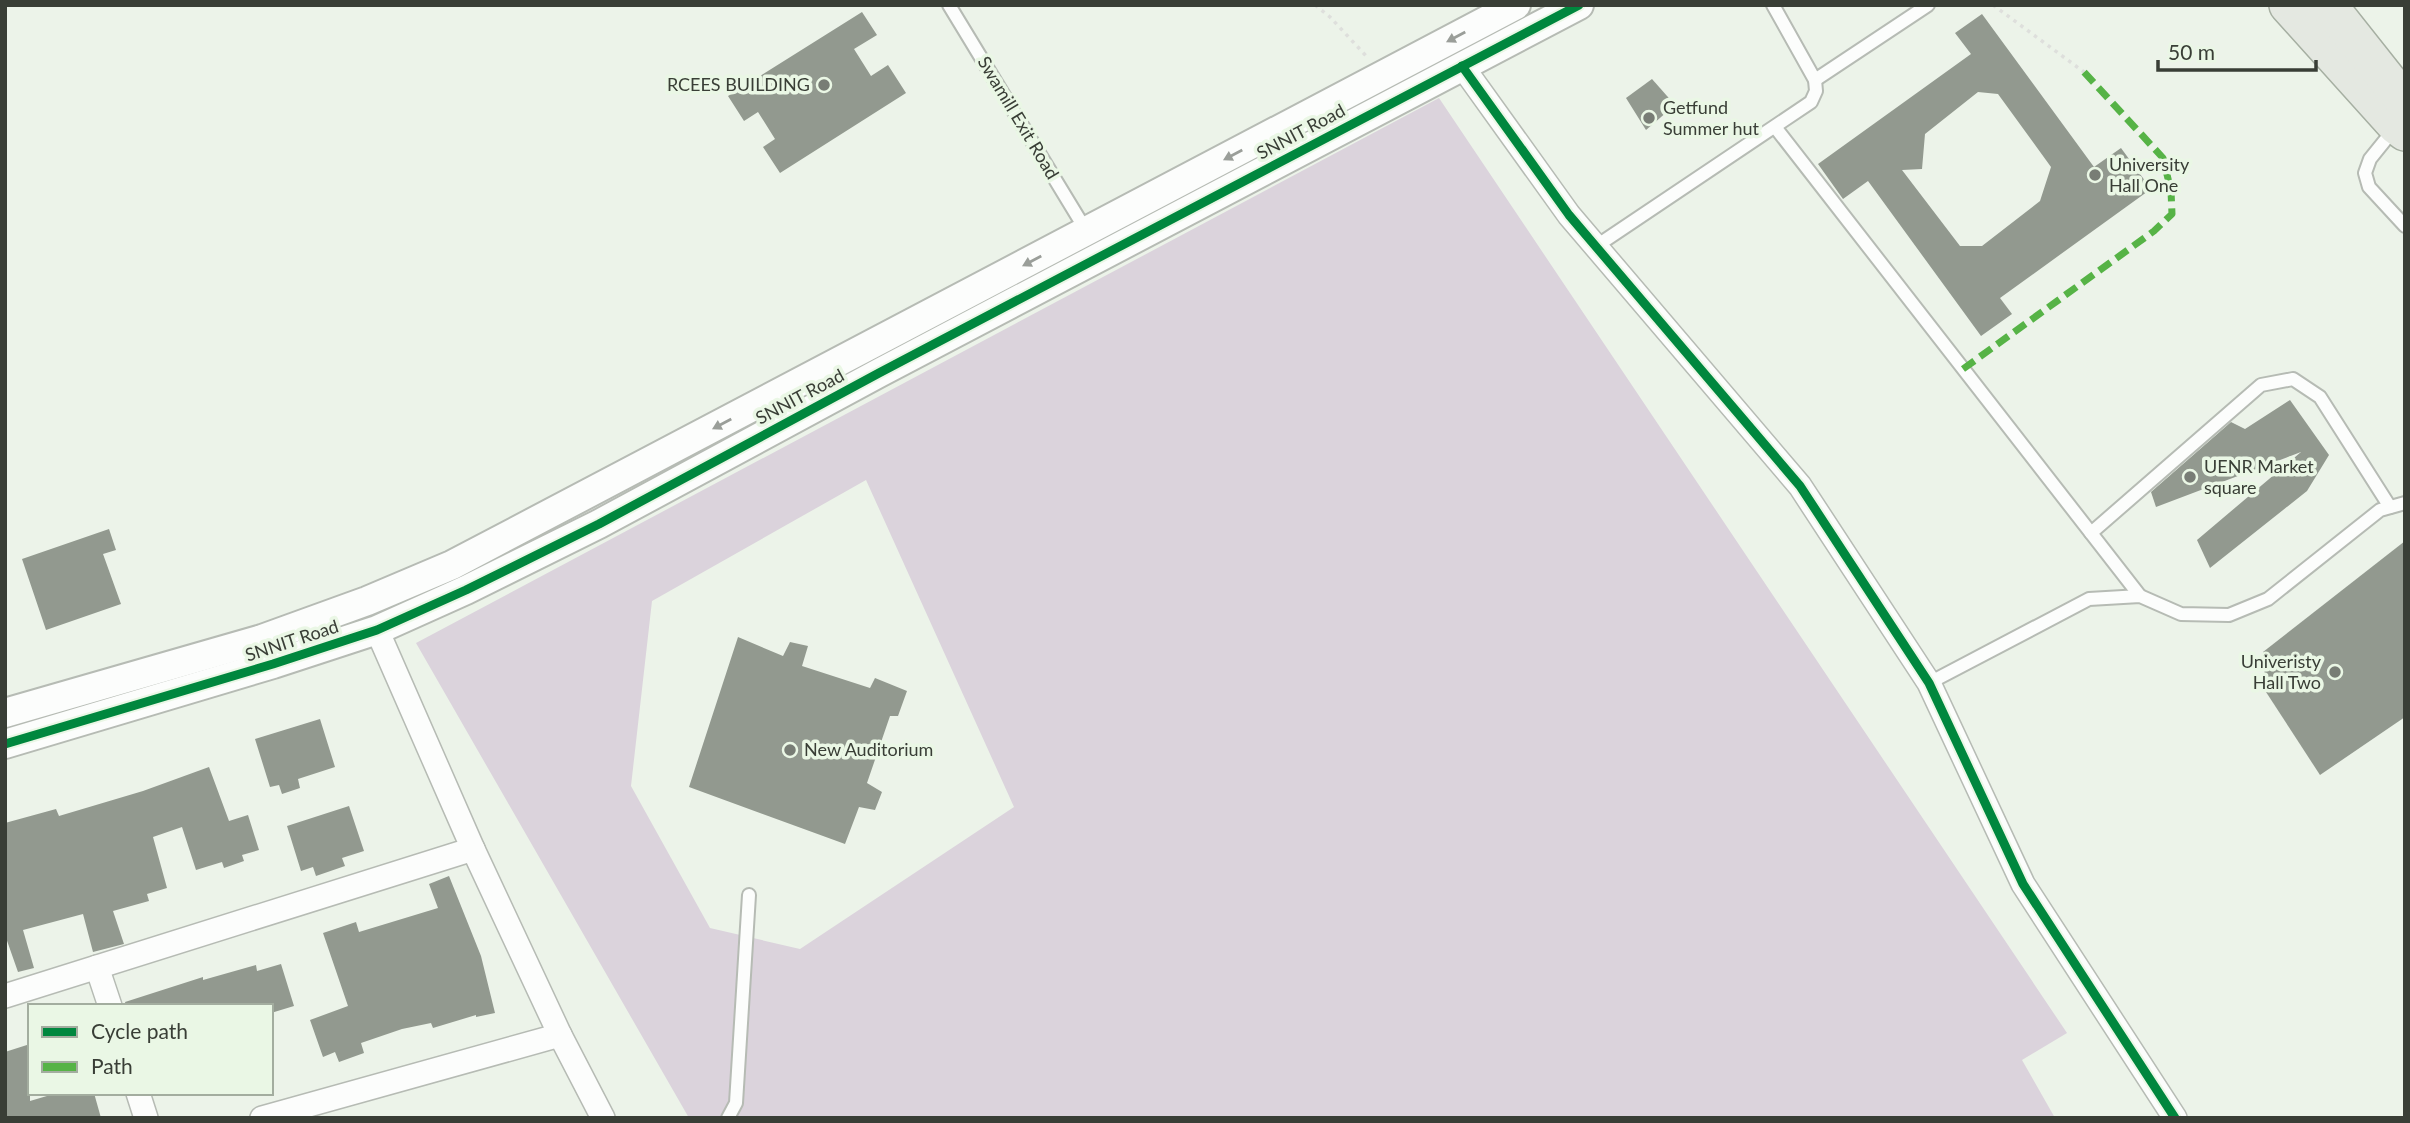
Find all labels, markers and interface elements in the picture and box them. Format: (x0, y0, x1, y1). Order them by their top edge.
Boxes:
scale bar (2158, 28, 2316, 72)
one-way arrow (1446, 31, 1466, 43)
text: 50 m (2168, 39, 2215, 64)
street label: Swamill Exit Road (974, 52, 1064, 183)
place label: RCEES BUILDING (667, 73, 810, 95)
marker: RCEES BUILDING (816, 77, 832, 93)
place label: Getfund Summer hut (1663, 96, 1760, 139)
street label: SNNIT Road (1253, 99, 1348, 164)
marker: Getfund Summer hut (1641, 110, 1657, 126)
one-way arrow (1223, 149, 1243, 160)
place label: University Hall One (2109, 153, 2190, 196)
marker: University Hall One (2087, 167, 2103, 183)
one-way arrow (1022, 255, 1042, 267)
street label: SNNIT Road (752, 364, 847, 429)
one-way arrow (712, 418, 732, 429)
place label: UENR Market square (2204, 455, 2314, 498)
marker: UENR Market square (2182, 469, 2198, 485)
street label: SNNIT Road (242, 615, 341, 665)
place label: Univeristy Hall Two (2241, 650, 2322, 693)
marker: Univeristy Hall Two (2327, 664, 2343, 680)
place label: New Auditorium (804, 738, 933, 760)
marker: New Auditorium (782, 742, 798, 758)
legend (28, 1004, 273, 1095)
text: Cycle path (91, 1018, 188, 1043)
text: Path (91, 1053, 133, 1078)

